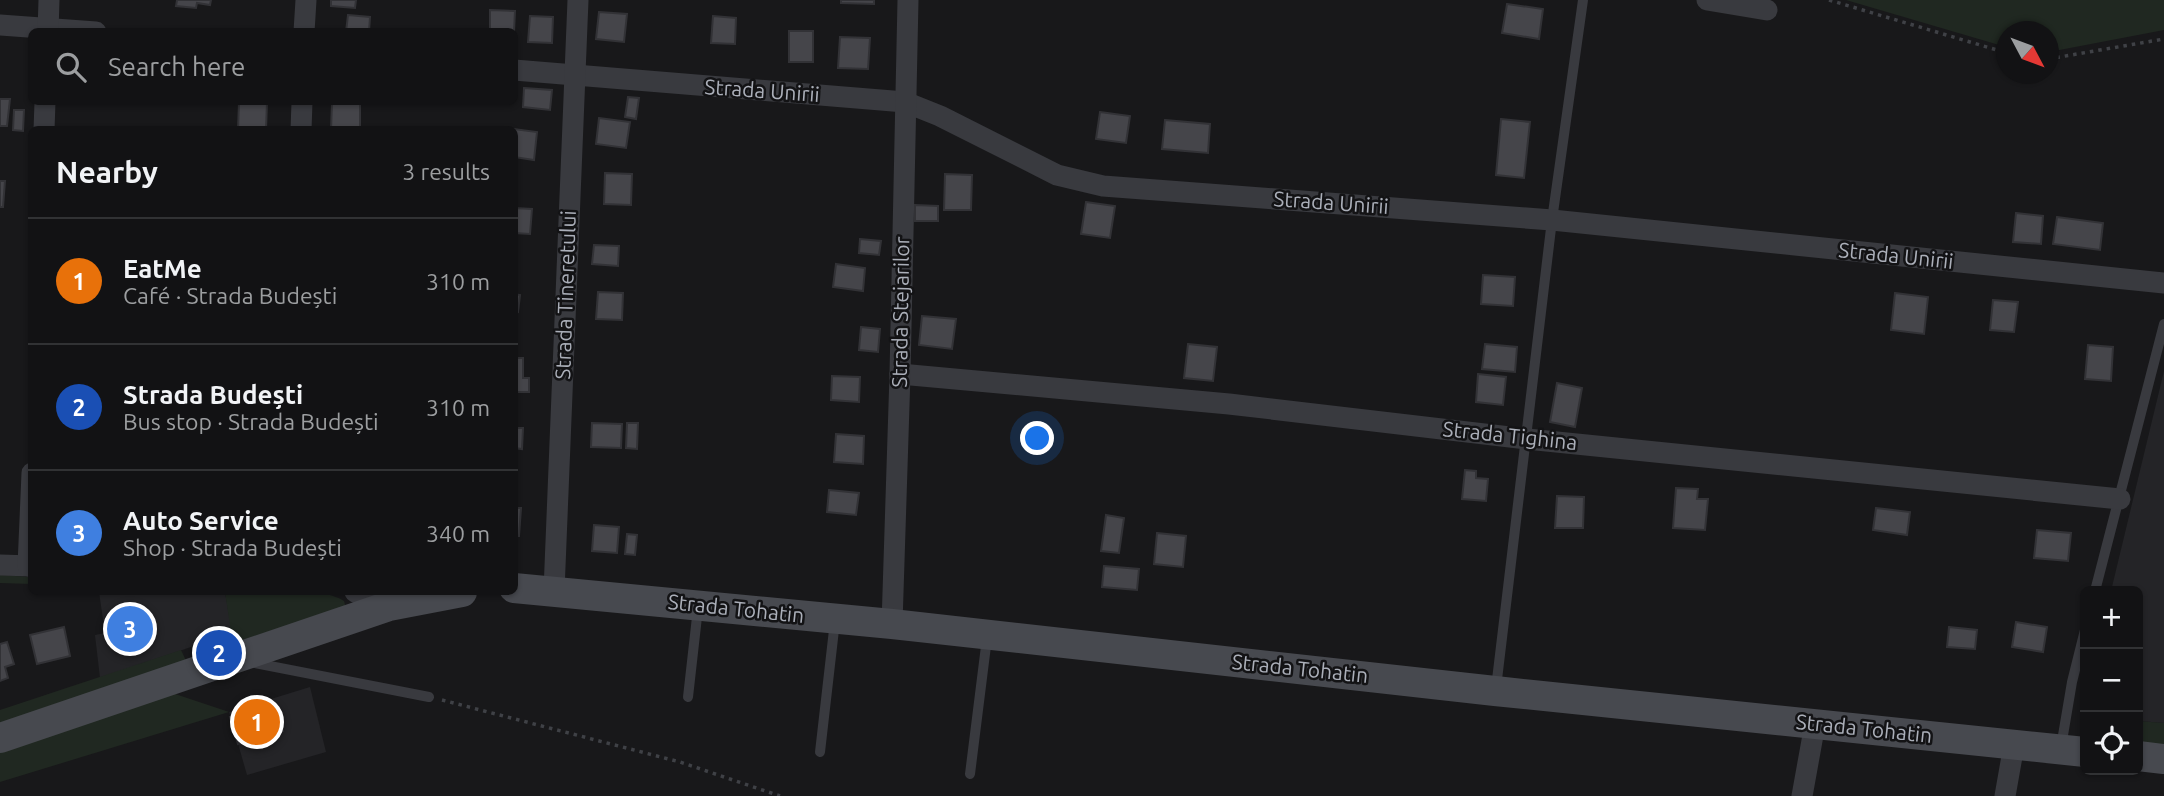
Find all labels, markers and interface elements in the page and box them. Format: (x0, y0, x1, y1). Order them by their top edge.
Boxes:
north arrow (1996, 21, 2059, 84)
search box (28, 28, 518, 105)
icon: search (52, 48, 90, 86)
text: Search here (108, 52, 245, 81)
street label: Strada Unirii (704, 74, 821, 106)
text: Nearby (56, 155, 158, 189)
text: 3 results (402, 159, 490, 184)
street label: Strada Unirii (1273, 186, 1390, 218)
street label: Strada Tineretului (550, 210, 580, 380)
street label: Strada Stejarilor (887, 236, 913, 388)
street label: Strada Unirii (1837, 237, 1955, 273)
text: EatMe (123, 254, 202, 283)
text: 1 (73, 269, 85, 294)
text: 310 m (426, 269, 490, 294)
text: Café · Strada Budești (123, 283, 337, 308)
text: Strada Budești (123, 380, 303, 409)
text: 2 (73, 395, 85, 420)
text: 310 m (426, 395, 490, 420)
text: Bus stop · Strada Budești (123, 409, 379, 434)
street label: Strada Tighina (1442, 416, 1579, 454)
your location (1020, 421, 1054, 455)
text: Auto Service (123, 506, 279, 535)
text: 3 (73, 521, 85, 546)
text: 340 m (426, 521, 490, 546)
text: Shop · Strada Budești (123, 535, 342, 560)
map controls (2080, 586, 2143, 775)
button: + (2080, 586, 2143, 649)
street label: Strada Tohatin (667, 589, 805, 627)
pin: 3 (107, 603, 153, 655)
pin: 2 (196, 627, 242, 679)
street label: Strada Tohatin (1231, 649, 1369, 687)
button: − (2080, 649, 2143, 712)
pin: 1 (234, 696, 280, 748)
street label: Strada Tohatin (1795, 709, 1933, 747)
button: locate (2080, 712, 2143, 775)

